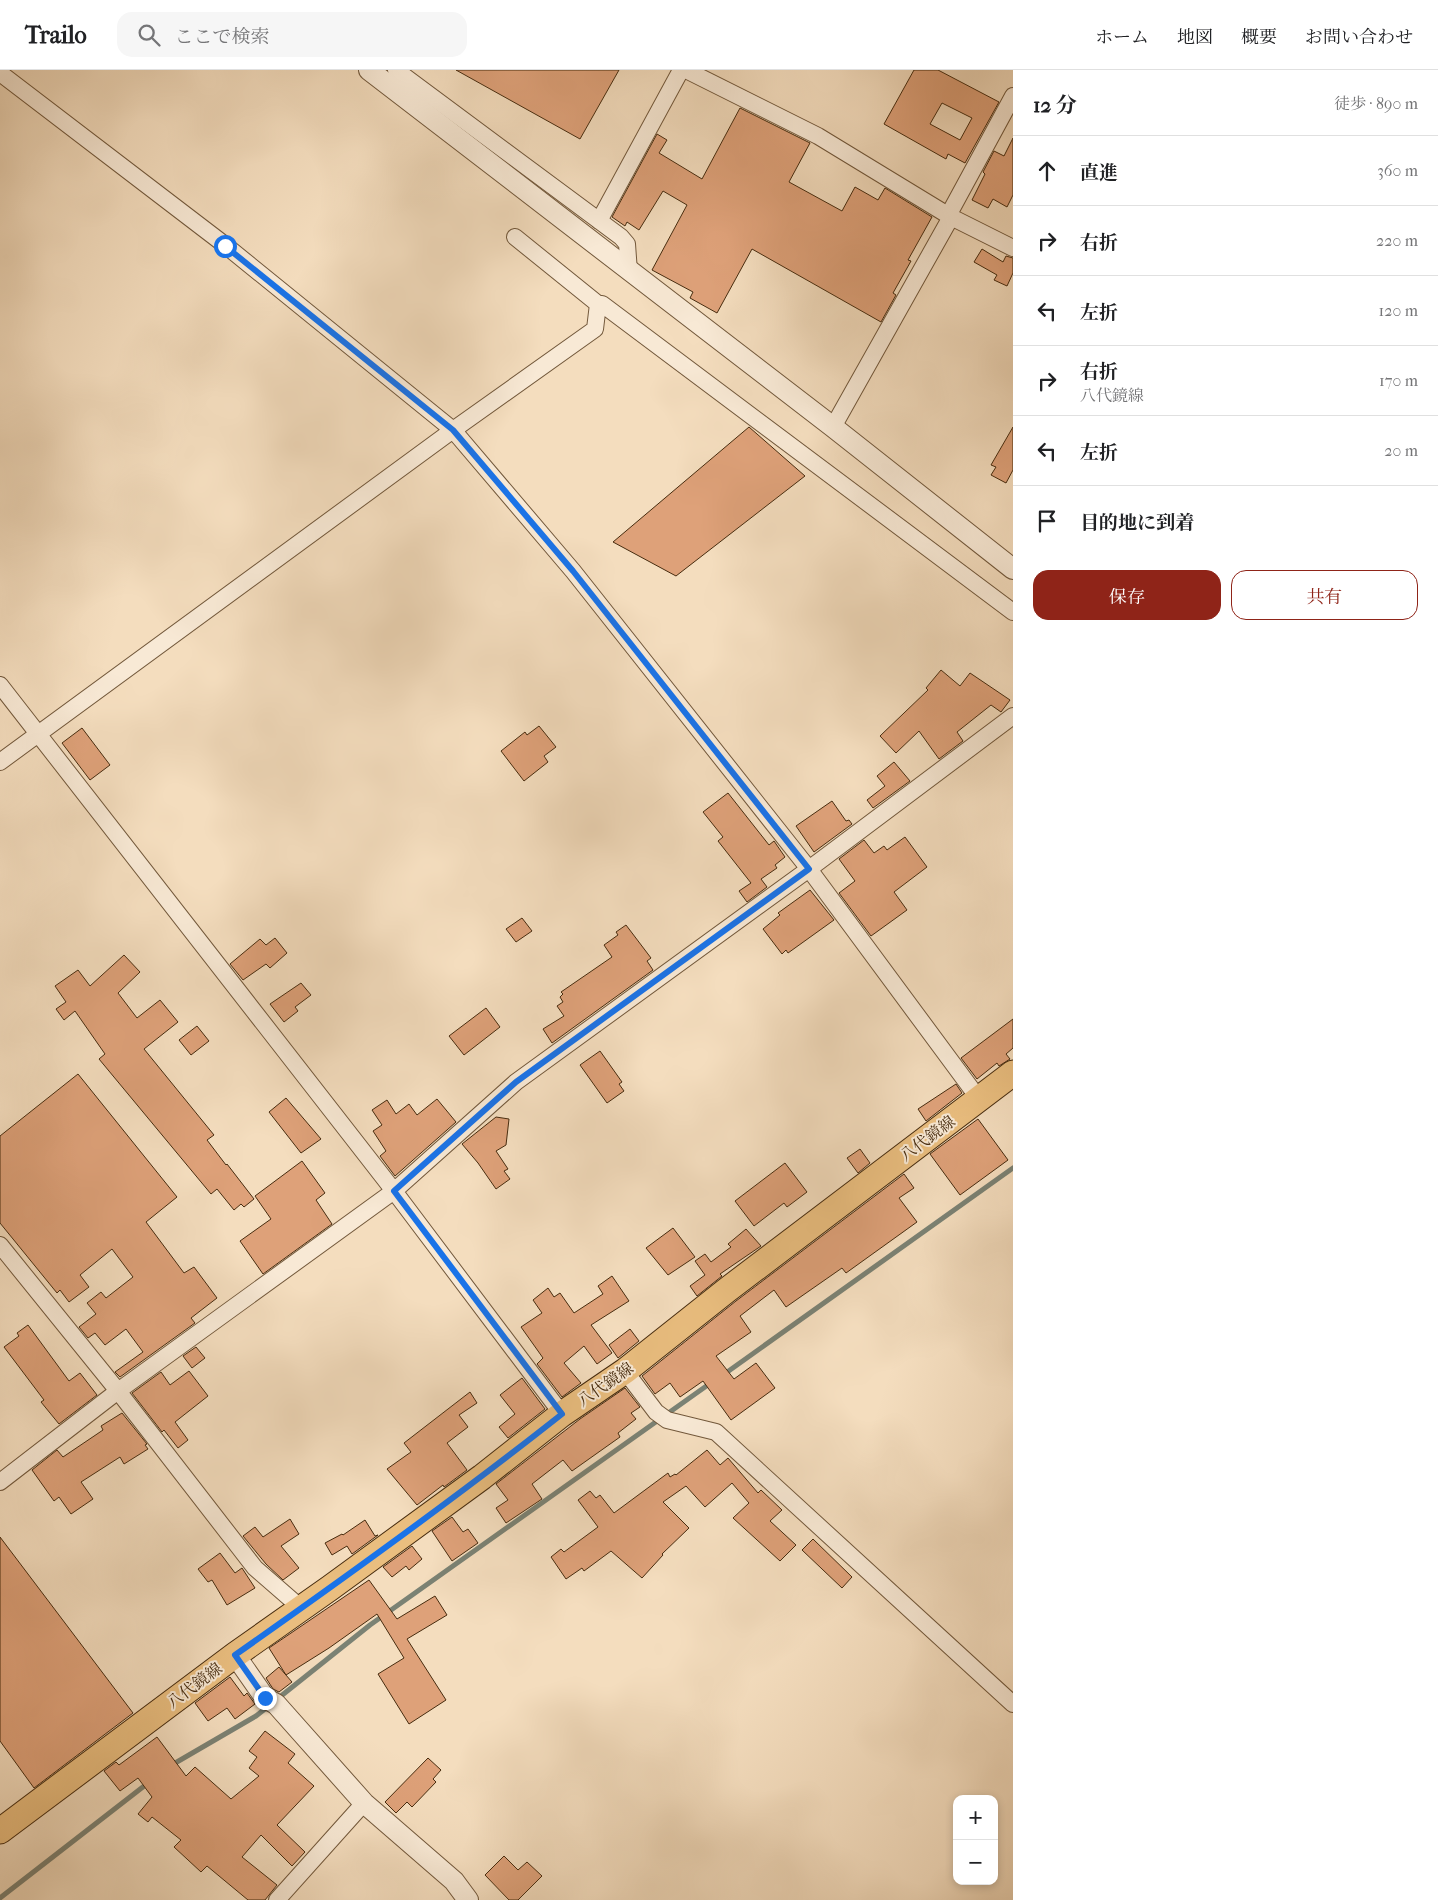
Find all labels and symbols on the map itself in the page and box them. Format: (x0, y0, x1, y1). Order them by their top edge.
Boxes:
route start (214, 235, 237, 258)
street label: 八代鏡線 (896, 1112, 959, 1165)
street label: 八代鏡線 (574, 1358, 637, 1411)
street label: 八代鏡線 (163, 1659, 226, 1712)
route end (254, 1687, 277, 1710)

